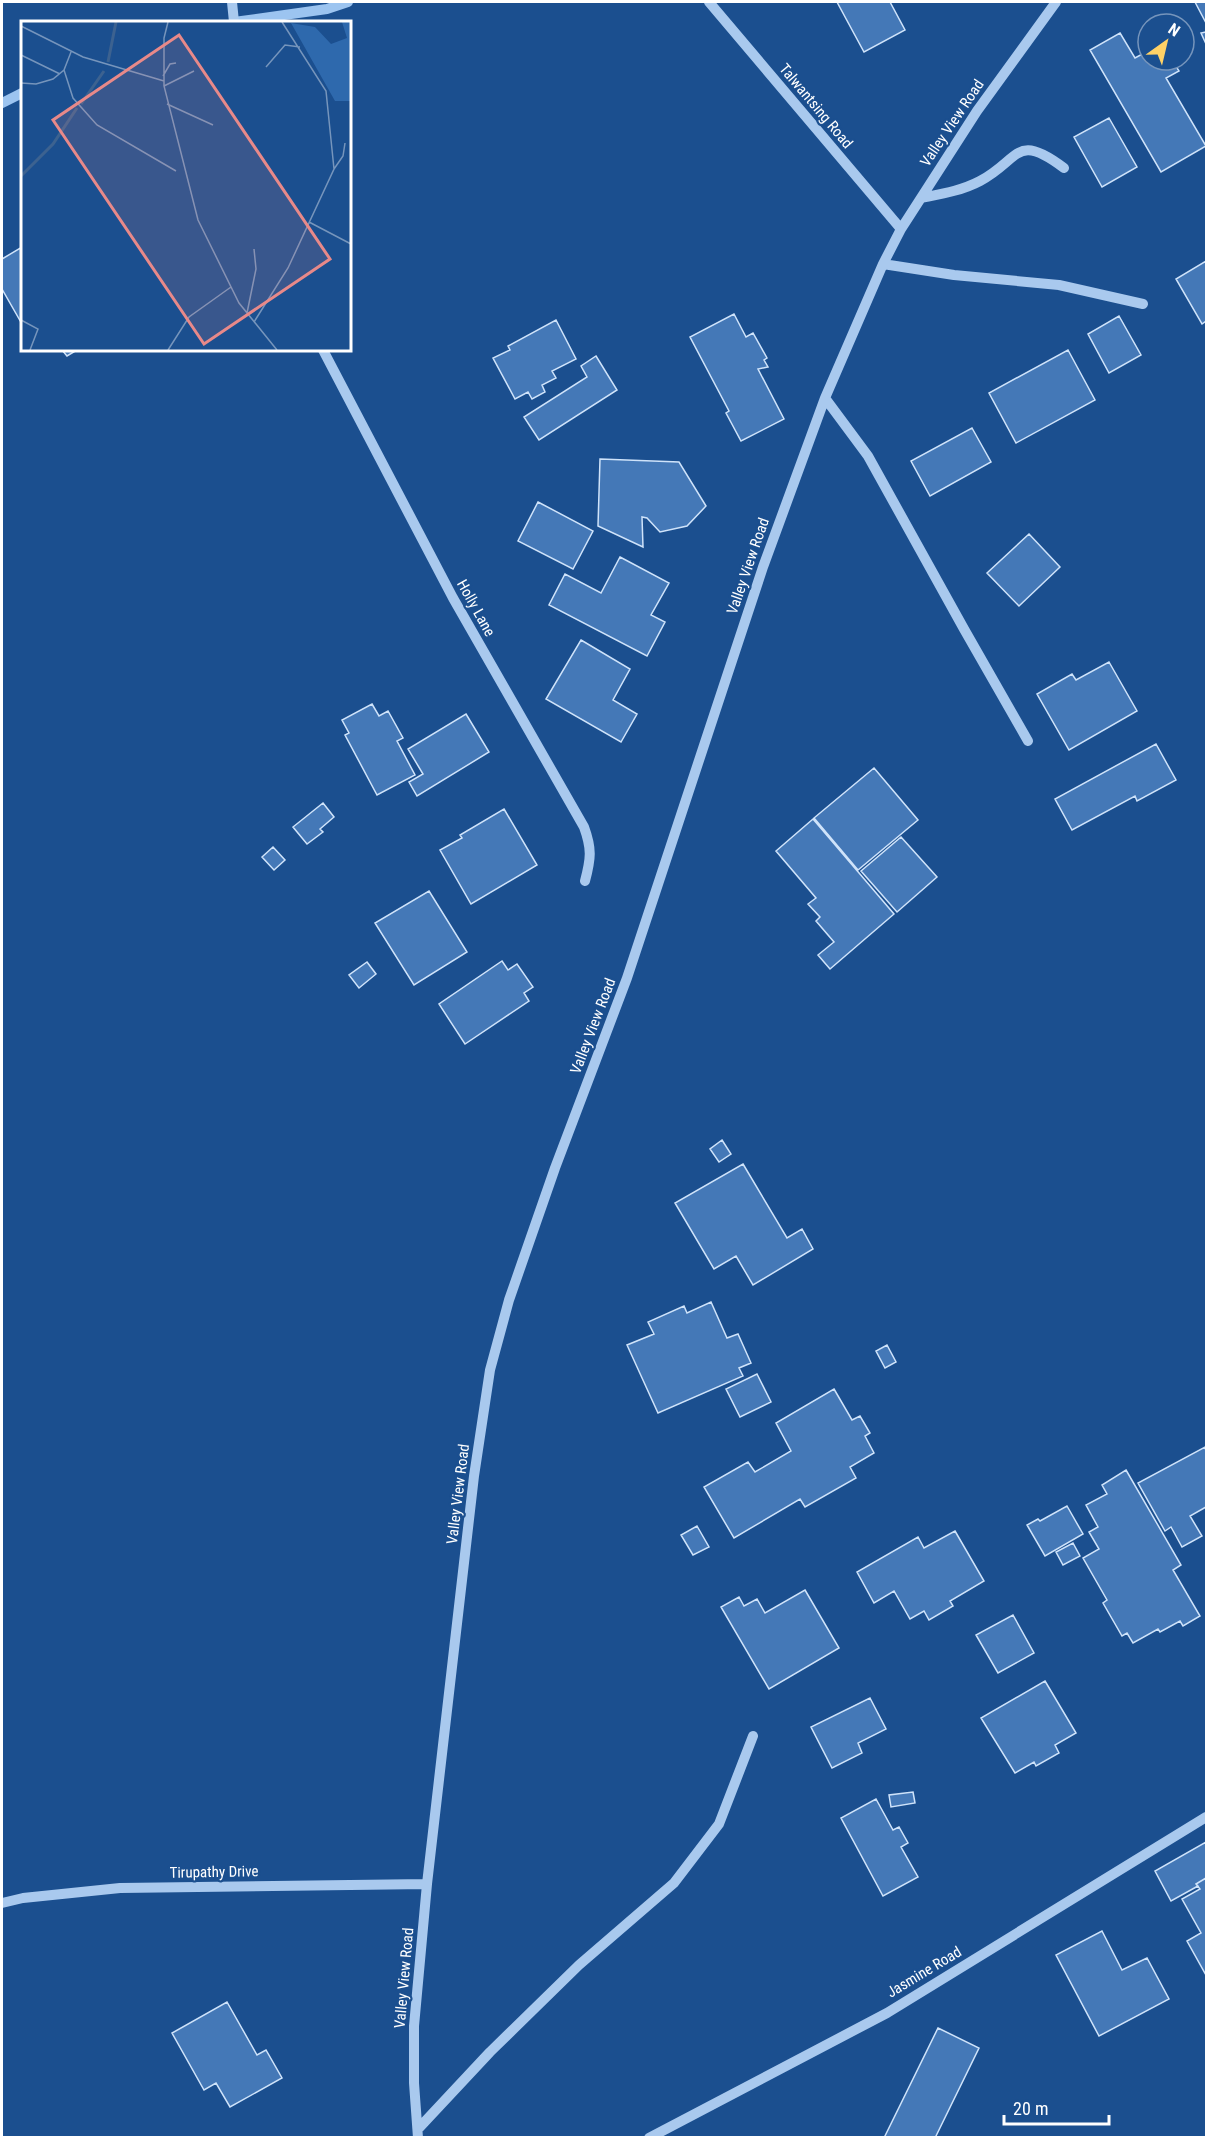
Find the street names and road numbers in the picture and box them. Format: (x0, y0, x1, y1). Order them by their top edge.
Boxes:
street label: Talwantsing Road (775, 60, 857, 152)
street label: Valley View Road (916, 76, 988, 170)
street label: Valley View Road (723, 515, 773, 617)
street label: Holly Lane (453, 577, 499, 639)
street label: Valley View Road (567, 976, 619, 1076)
street label: Valley View Road (443, 1443, 473, 1545)
street label: Tirupathy Drive (169, 1862, 259, 1882)
street label: Valley View Road (391, 1927, 417, 2029)
street label: Jasmine Road (883, 1943, 965, 2001)

